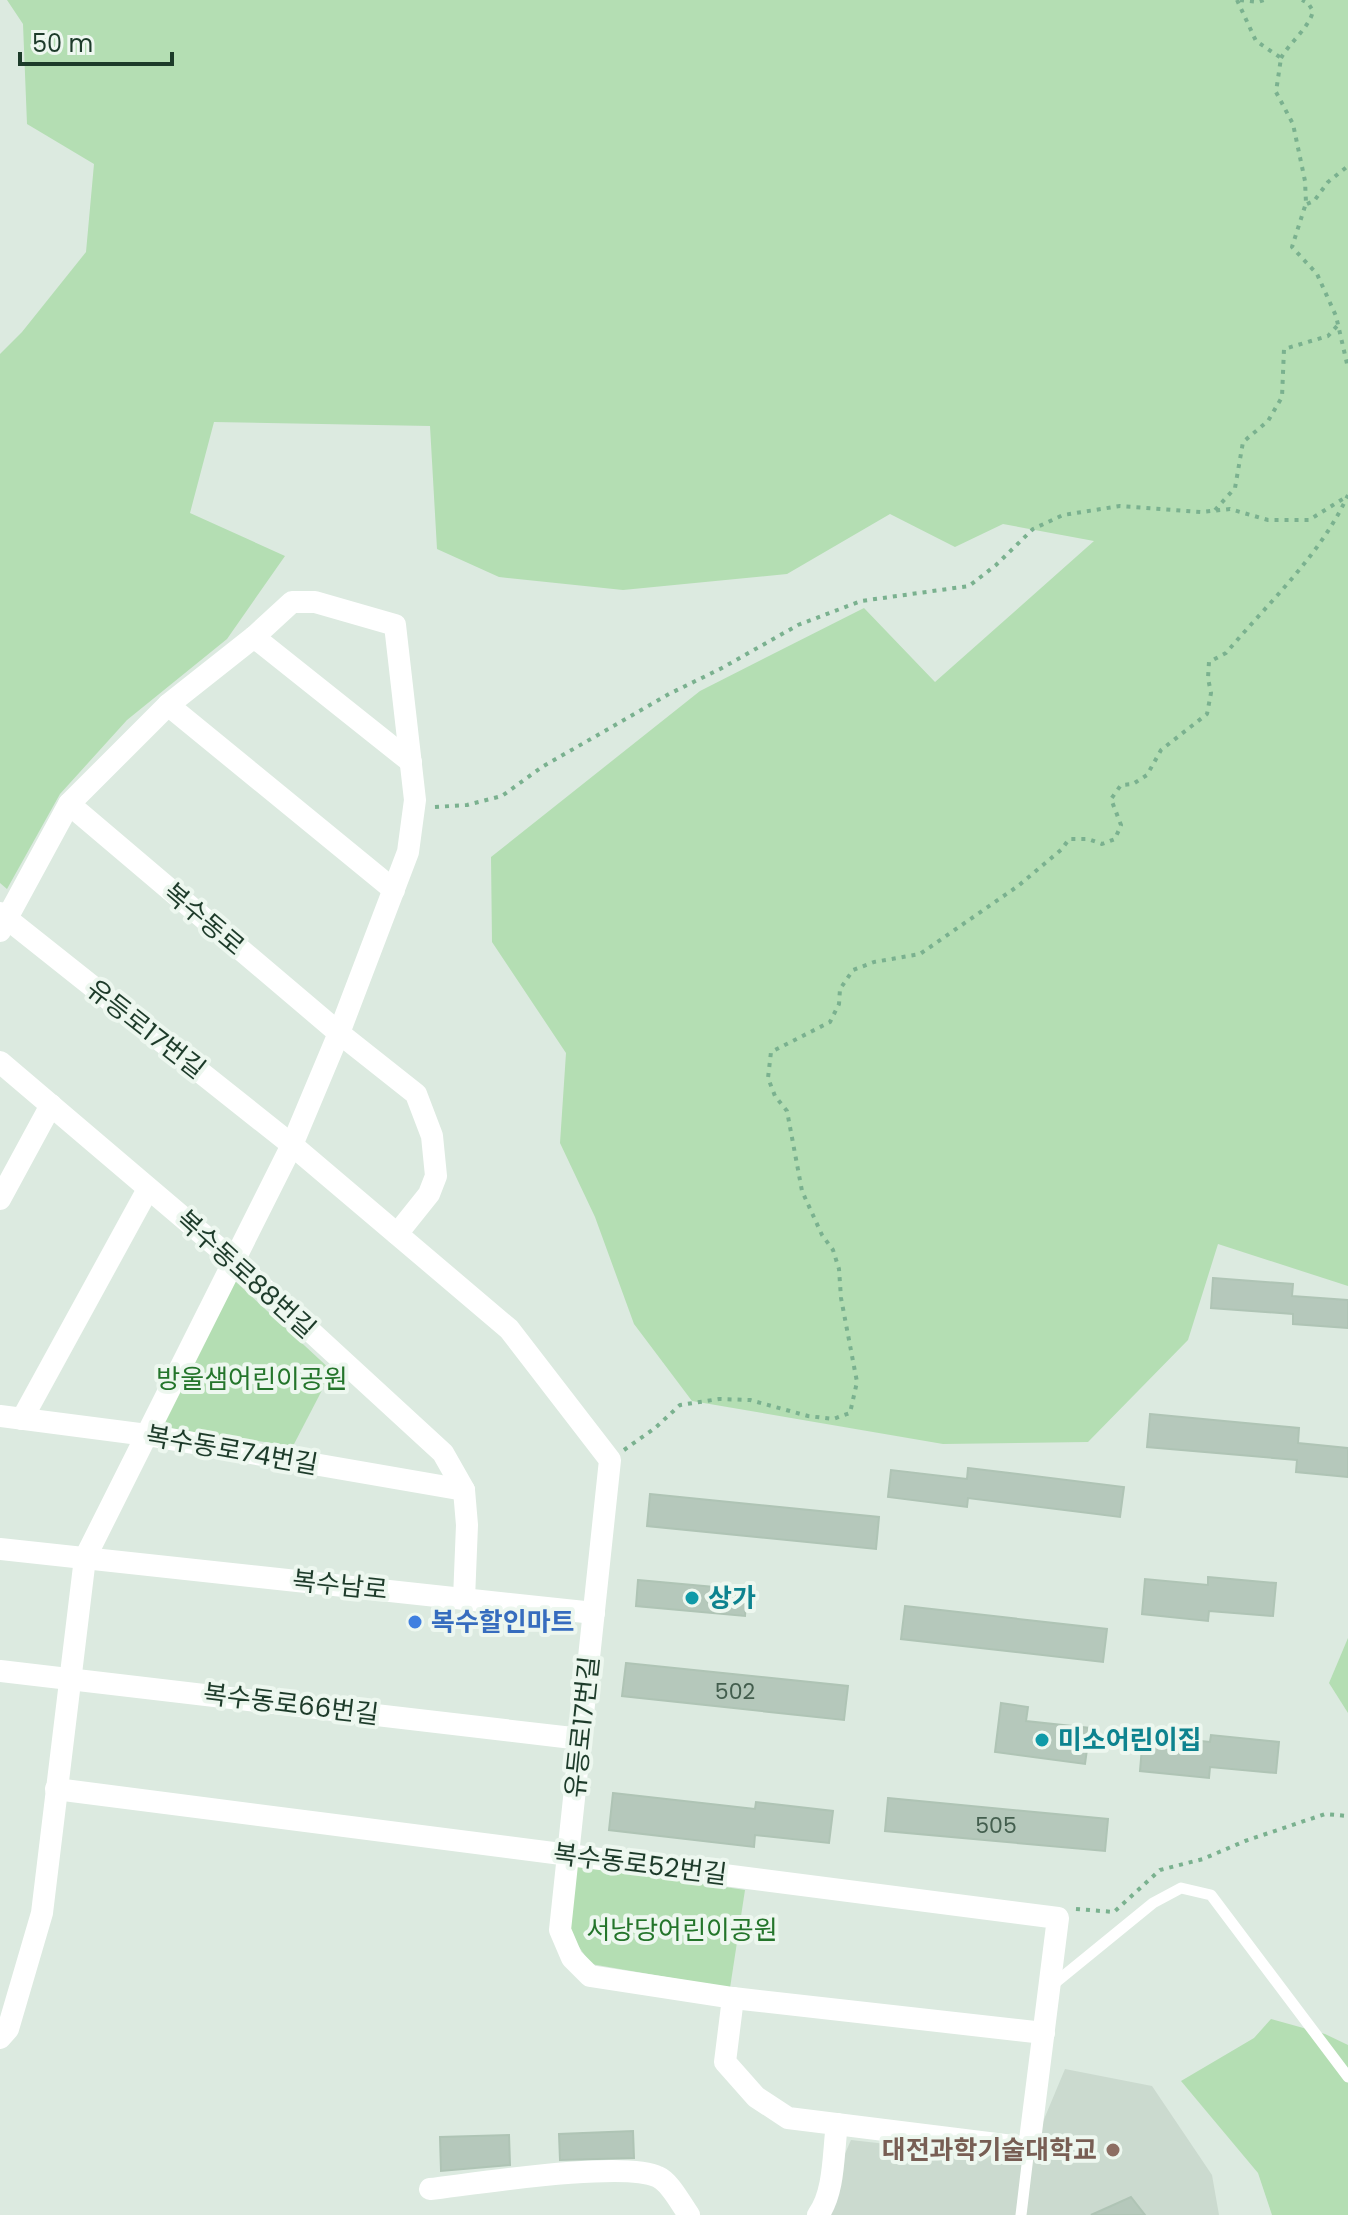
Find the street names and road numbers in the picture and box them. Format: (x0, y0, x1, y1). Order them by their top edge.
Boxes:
street label: 복수동로 (156, 874, 252, 964)
street label: 유등로17번길 (79, 971, 213, 1087)
street label: 복수동로88번길 (168, 1202, 324, 1346)
street label: 복수동로74번길 (143, 1417, 321, 1483)
street label: 복수남로 (291, 1562, 389, 1608)
street label: 유등로17번길 (557, 1654, 607, 1800)
street label: 복수동로66번길 (201, 1675, 381, 1733)
street label: 복수동로52번길 (551, 1835, 729, 1893)

